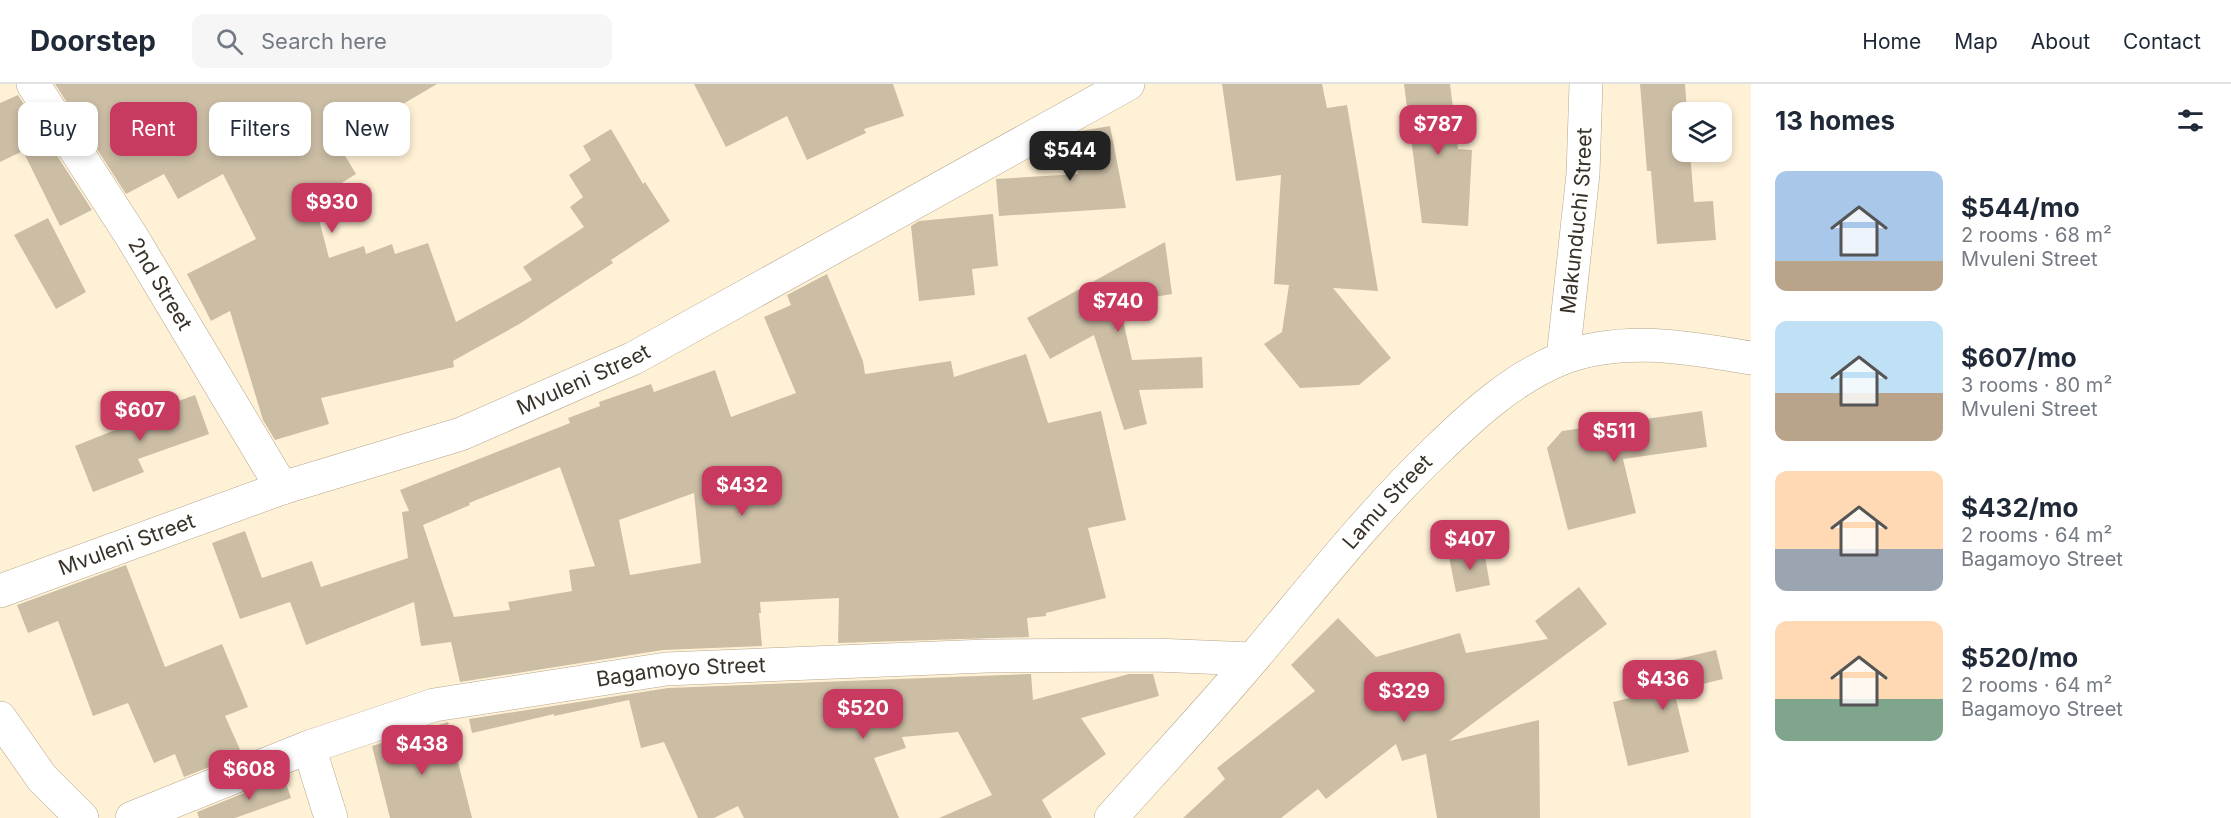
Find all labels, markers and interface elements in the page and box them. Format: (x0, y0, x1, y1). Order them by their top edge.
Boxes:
search box (192, 14, 612, 68)
text: Doorstep (30, 24, 156, 58)
icon: search (213, 25, 246, 58)
text: Search here (261, 28, 387, 54)
text: Home (1862, 29, 1921, 54)
text: Map (1954, 29, 1998, 54)
text: About (2031, 29, 2090, 54)
text: Contact (2123, 29, 2201, 54)
chip: Buy (18, 102, 98, 156)
chip: Rent (110, 102, 197, 156)
chip: Filters (209, 102, 311, 156)
chip: New (323, 102, 410, 156)
map controls (1672, 102, 1732, 162)
button: layers (1672, 102, 1732, 162)
icon: filters (2174, 104, 2207, 137)
pin: $787 (1402, 105, 1474, 156)
text: 13 homes (1775, 105, 1895, 136)
text: $787 (1413, 112, 1463, 136)
street label: Makunduchi Street (1555, 127, 1597, 315)
pin: $544 (1034, 131, 1106, 182)
text: $544 (1044, 138, 1096, 162)
pin: $930 (296, 183, 368, 234)
text: $930 (306, 190, 358, 214)
text: $544/mo (1961, 192, 2080, 223)
icon: home (1823, 195, 1895, 267)
text: 2 rooms · 68 m² (1961, 223, 2112, 247)
street label: 2nd Street (123, 233, 198, 335)
text: Mvuleni Street (1961, 247, 2097, 271)
pin: $740 (1082, 282, 1154, 333)
text: $740 (1093, 289, 1143, 313)
street label: Mvuleni Street (513, 339, 654, 420)
text: $607/mo (1961, 342, 2077, 373)
icon: home (1823, 345, 1895, 417)
text: 3 rooms · 80 m² (1961, 373, 2112, 397)
pin: $607 (104, 391, 176, 442)
text: Mvuleni Street (1961, 397, 2097, 421)
text: $607 (115, 398, 165, 422)
pin: $511 (1578, 412, 1650, 463)
text: $511 (1592, 419, 1636, 443)
street label: Lamu Street (1337, 449, 1437, 554)
pin: $432 (706, 466, 778, 517)
text: $432 (716, 473, 768, 497)
text: $432/mo (1961, 492, 2079, 523)
icon: home (1823, 495, 1895, 567)
street label: Mvuleni Street (55, 508, 198, 581)
pin: $407 (1434, 520, 1506, 571)
text: 2 rooms · 64 m² (1961, 523, 2112, 547)
text: $407 (1444, 527, 1496, 551)
text: Bagamoyo Street (1961, 547, 2123, 571)
text: $520/mo (1961, 642, 2078, 673)
icon: home (1823, 645, 1895, 717)
street label: Bagamoyo Street (594, 652, 766, 692)
pin: $436 (1627, 660, 1699, 711)
text: $436 (1637, 667, 1689, 691)
pin: $329 (1368, 672, 1440, 723)
text: 2 rooms · 64 m² (1961, 673, 2112, 697)
text: $329 (1378, 679, 1430, 703)
pin: $520 (827, 689, 899, 740)
text: $520 (837, 696, 889, 720)
text: Bagamoyo Street (1961, 697, 2123, 721)
pin: $438 (386, 725, 458, 776)
text: $438 (396, 732, 448, 756)
pin: $608 (213, 750, 285, 801)
text: $608 (223, 757, 275, 781)

